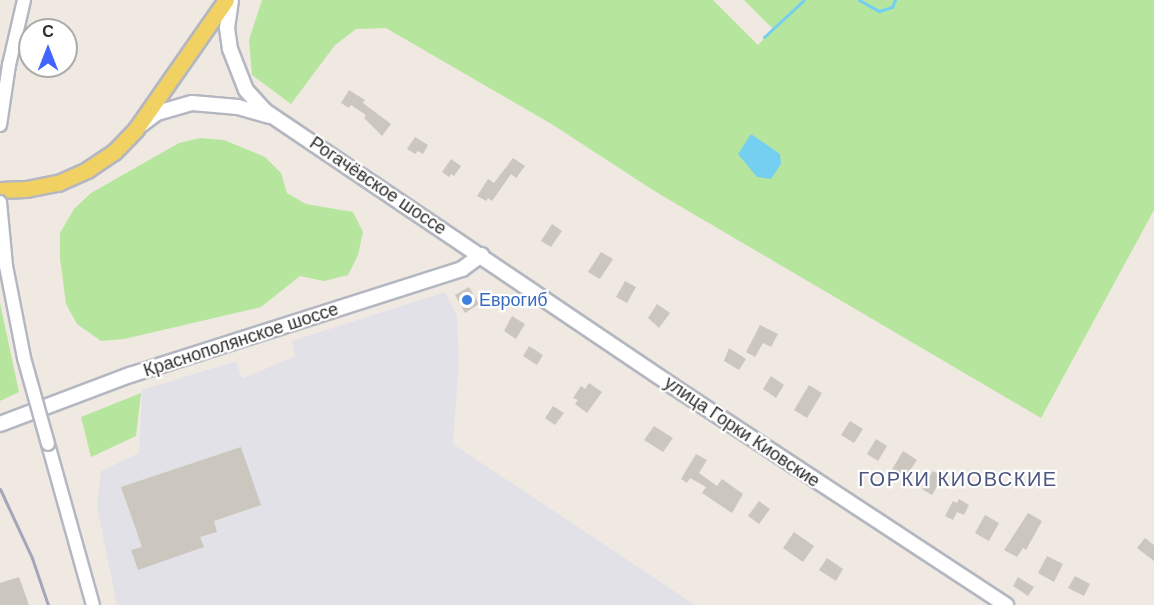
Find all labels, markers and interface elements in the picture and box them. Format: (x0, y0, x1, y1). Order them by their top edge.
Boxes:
north arrow (18, 18, 78, 78)
text: С (42, 23, 54, 40)
street label: Рогачёвское шоссе (306, 132, 450, 240)
place label: Еврогиб (479, 289, 548, 311)
marker: Еврогиб (460, 293, 474, 307)
street label: Краснополянское шоссе (141, 298, 341, 382)
street label: улица Горки Киовские (660, 372, 824, 492)
district label: ГОРКИ КИОВСКИЕ (858, 467, 1058, 491)

